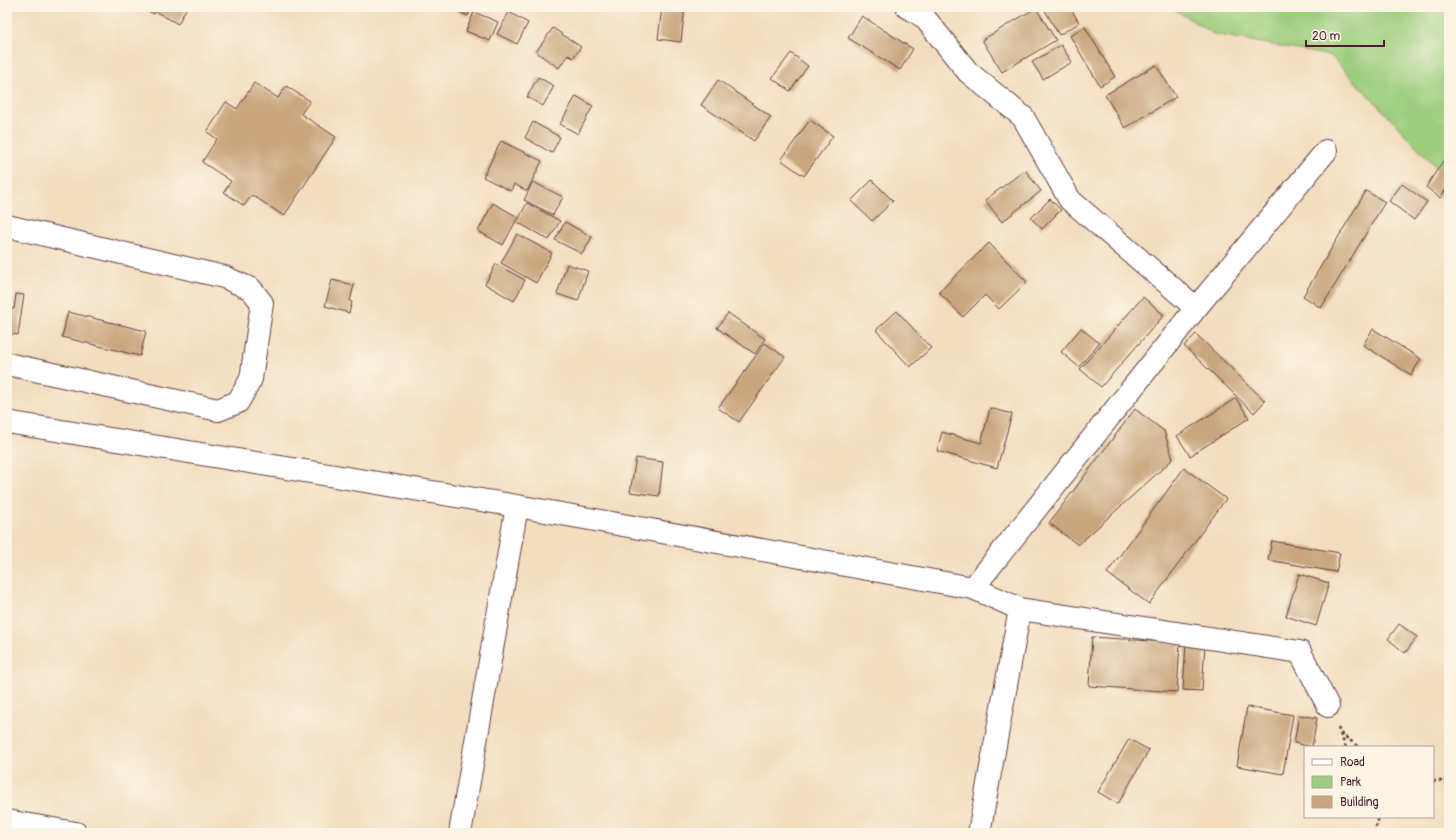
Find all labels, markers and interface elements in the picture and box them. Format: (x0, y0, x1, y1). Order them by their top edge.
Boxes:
scale bar (1306, 22, 1384, 48)
text: 20 m (1312, 29, 1341, 44)
legend (1304, 746, 1434, 818)
text: Road (1340, 755, 1365, 770)
text: Park (1340, 775, 1361, 790)
text: Building (1340, 795, 1379, 810)

